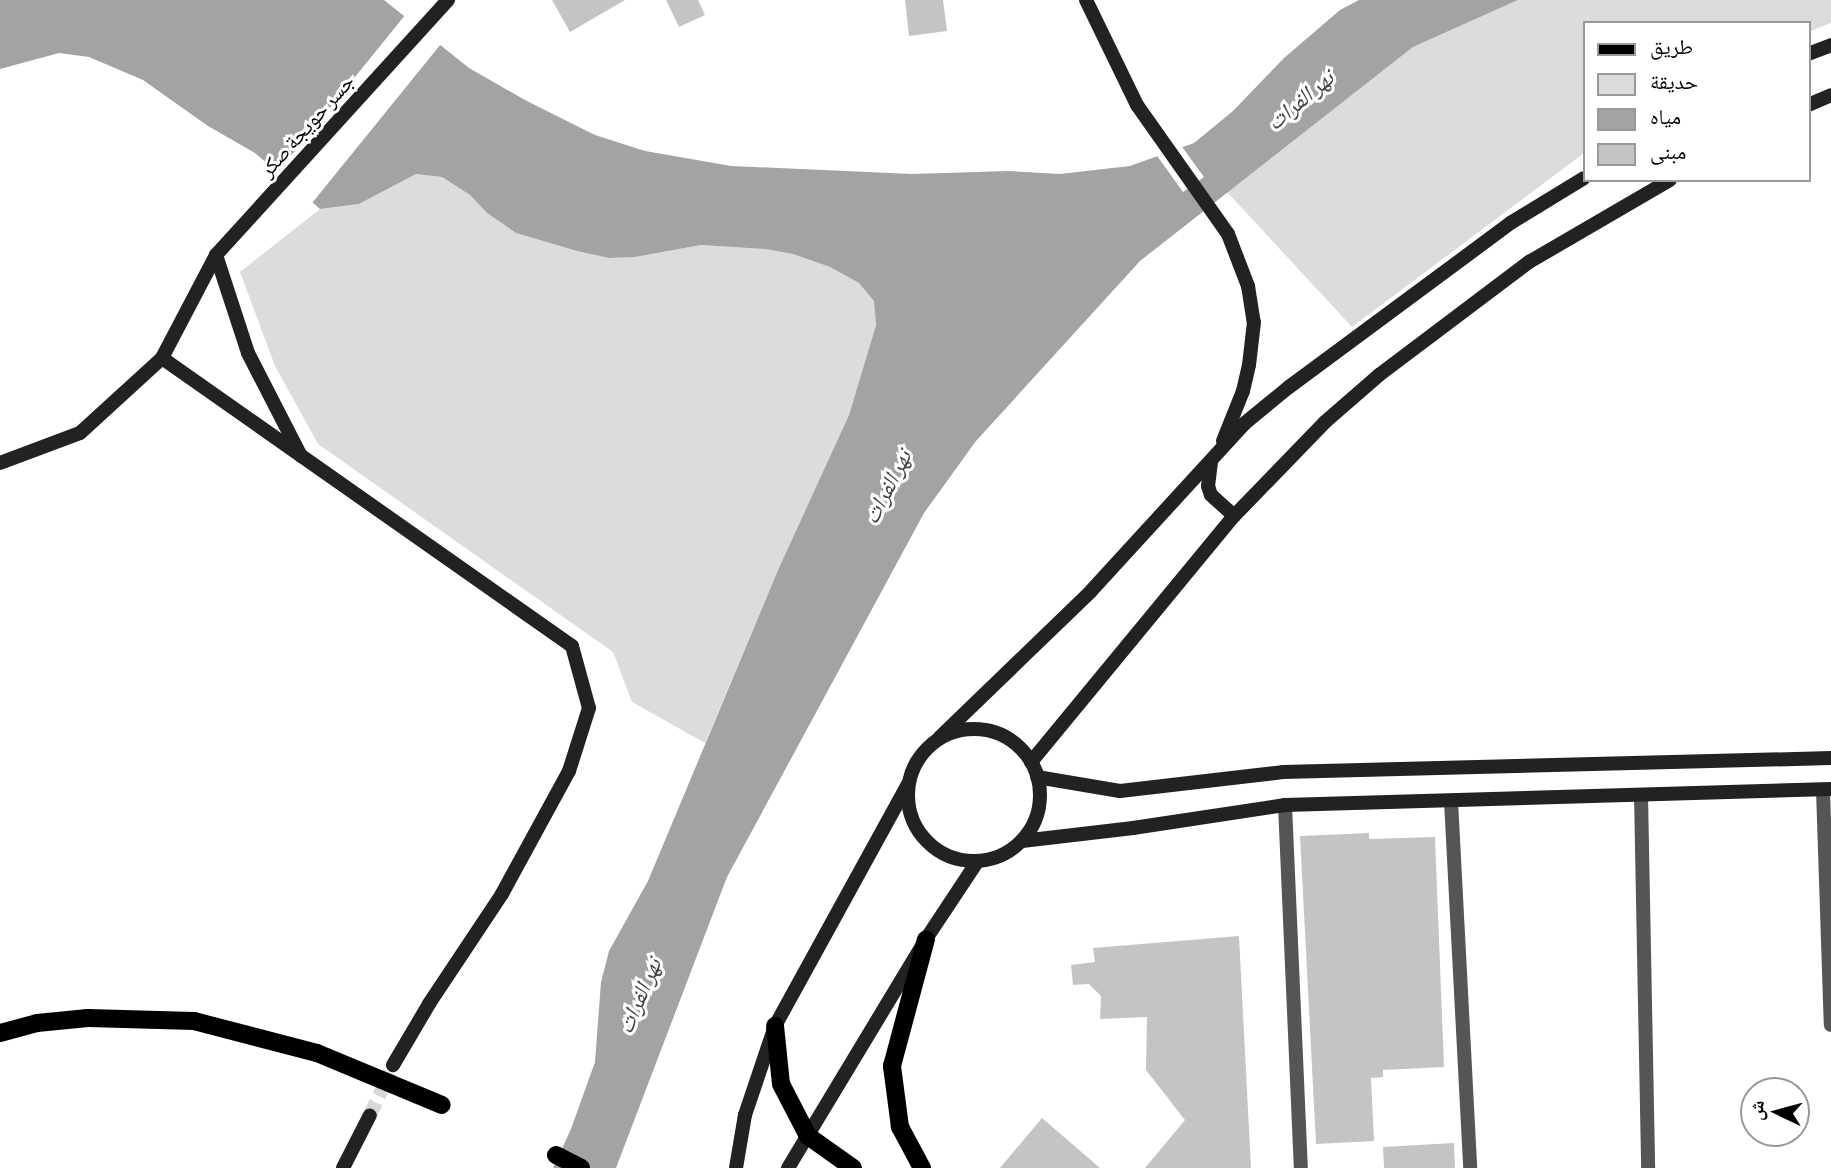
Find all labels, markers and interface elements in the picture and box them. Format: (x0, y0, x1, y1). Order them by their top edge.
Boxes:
legend (1582, 21, 1810, 182)
text: طريق (1650, 34, 1693, 58)
water label: نهر الفرات (1261, 64, 1339, 136)
street label: جسر حويجة صكر (253, 68, 359, 182)
text: حديقة (1650, 69, 1698, 93)
text: مياه (1650, 104, 1681, 128)
text: مبنى (1650, 139, 1686, 163)
water label: نهر الفرات (857, 445, 917, 529)
water label: نهر الفرات (611, 954, 667, 1038)
north arrow (1740, 1077, 1810, 1147)
text: ش (1744, 1099, 1768, 1121)

